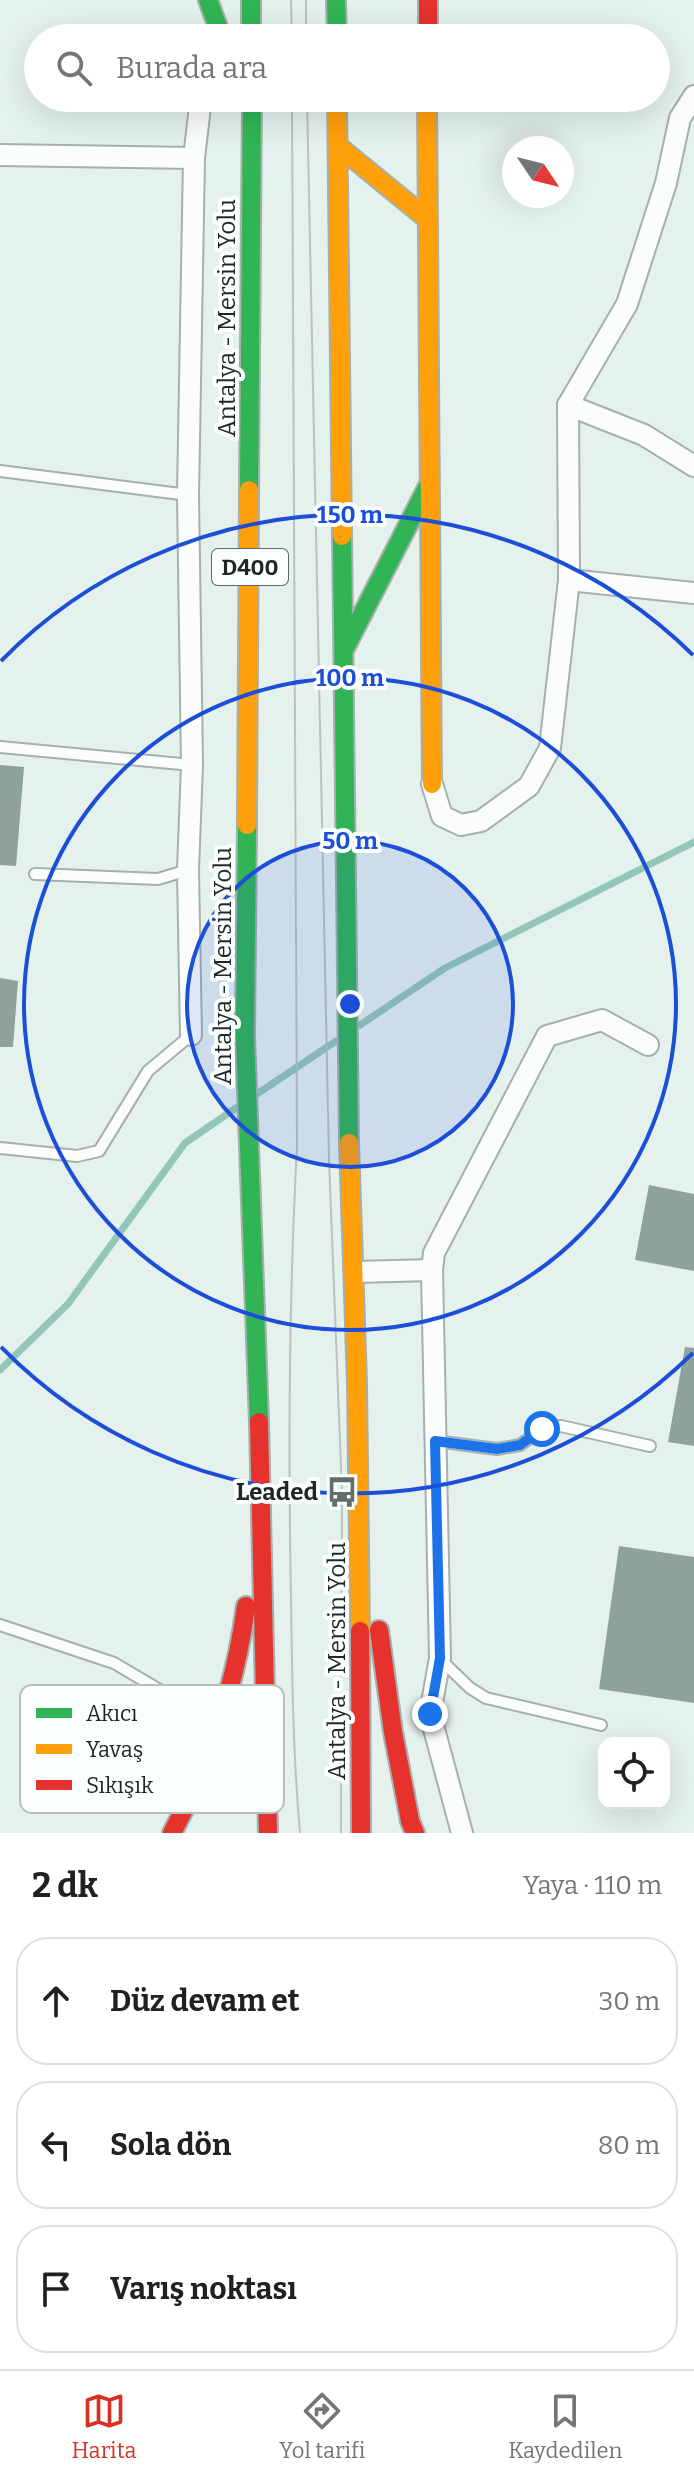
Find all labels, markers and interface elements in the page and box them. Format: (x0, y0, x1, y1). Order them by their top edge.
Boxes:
search box (24, 24, 670, 112)
icon: search (52, 46, 96, 90)
text: Burada ara (116, 50, 267, 86)
north arrow (502, 136, 574, 208)
street label: Antalya - Mersin Yolu (213, 199, 241, 437)
text: 150 m (317, 501, 383, 529)
road number: D400 (212, 549, 288, 585)
text: 100 m (316, 664, 384, 692)
text: 50 m (322, 827, 378, 855)
street label: Antalya - Mersin Yolu (209, 847, 237, 1085)
centre of rings (336, 990, 364, 1018)
route start (524, 1411, 560, 1447)
bus stop icon: Leaded (325, 1475, 359, 1509)
place label: Leaded (236, 1478, 318, 1506)
street label: Antalya - Mersin Yolu (323, 1542, 351, 1780)
legend (20, 1685, 284, 1813)
route end (412, 1696, 448, 1732)
text: Akıcı (86, 1700, 138, 1727)
text: Yavaş (86, 1736, 144, 1763)
map controls (598, 1737, 670, 1809)
button: locate (598, 1737, 670, 1809)
text: Sıkışık (86, 1772, 154, 1799)
text: 2 dk (32, 1865, 98, 1906)
text: Yaya · 110 m (523, 1870, 662, 1901)
icon: ahead (34, 1979, 78, 2023)
text: Düz devam et (110, 1983, 299, 2019)
text: 30 m (599, 1986, 660, 2017)
icon: left (34, 2123, 78, 2167)
text: Sola dön (110, 2127, 231, 2163)
text: 80 m (598, 2130, 660, 2161)
icon: arrive (34, 2267, 78, 2311)
text: Varış noktası (110, 2271, 297, 2307)
tab: Harita (71, 2389, 136, 2464)
tab: Yol tarifi (279, 2389, 365, 2464)
tab: Kaydedilen (508, 2389, 623, 2464)

